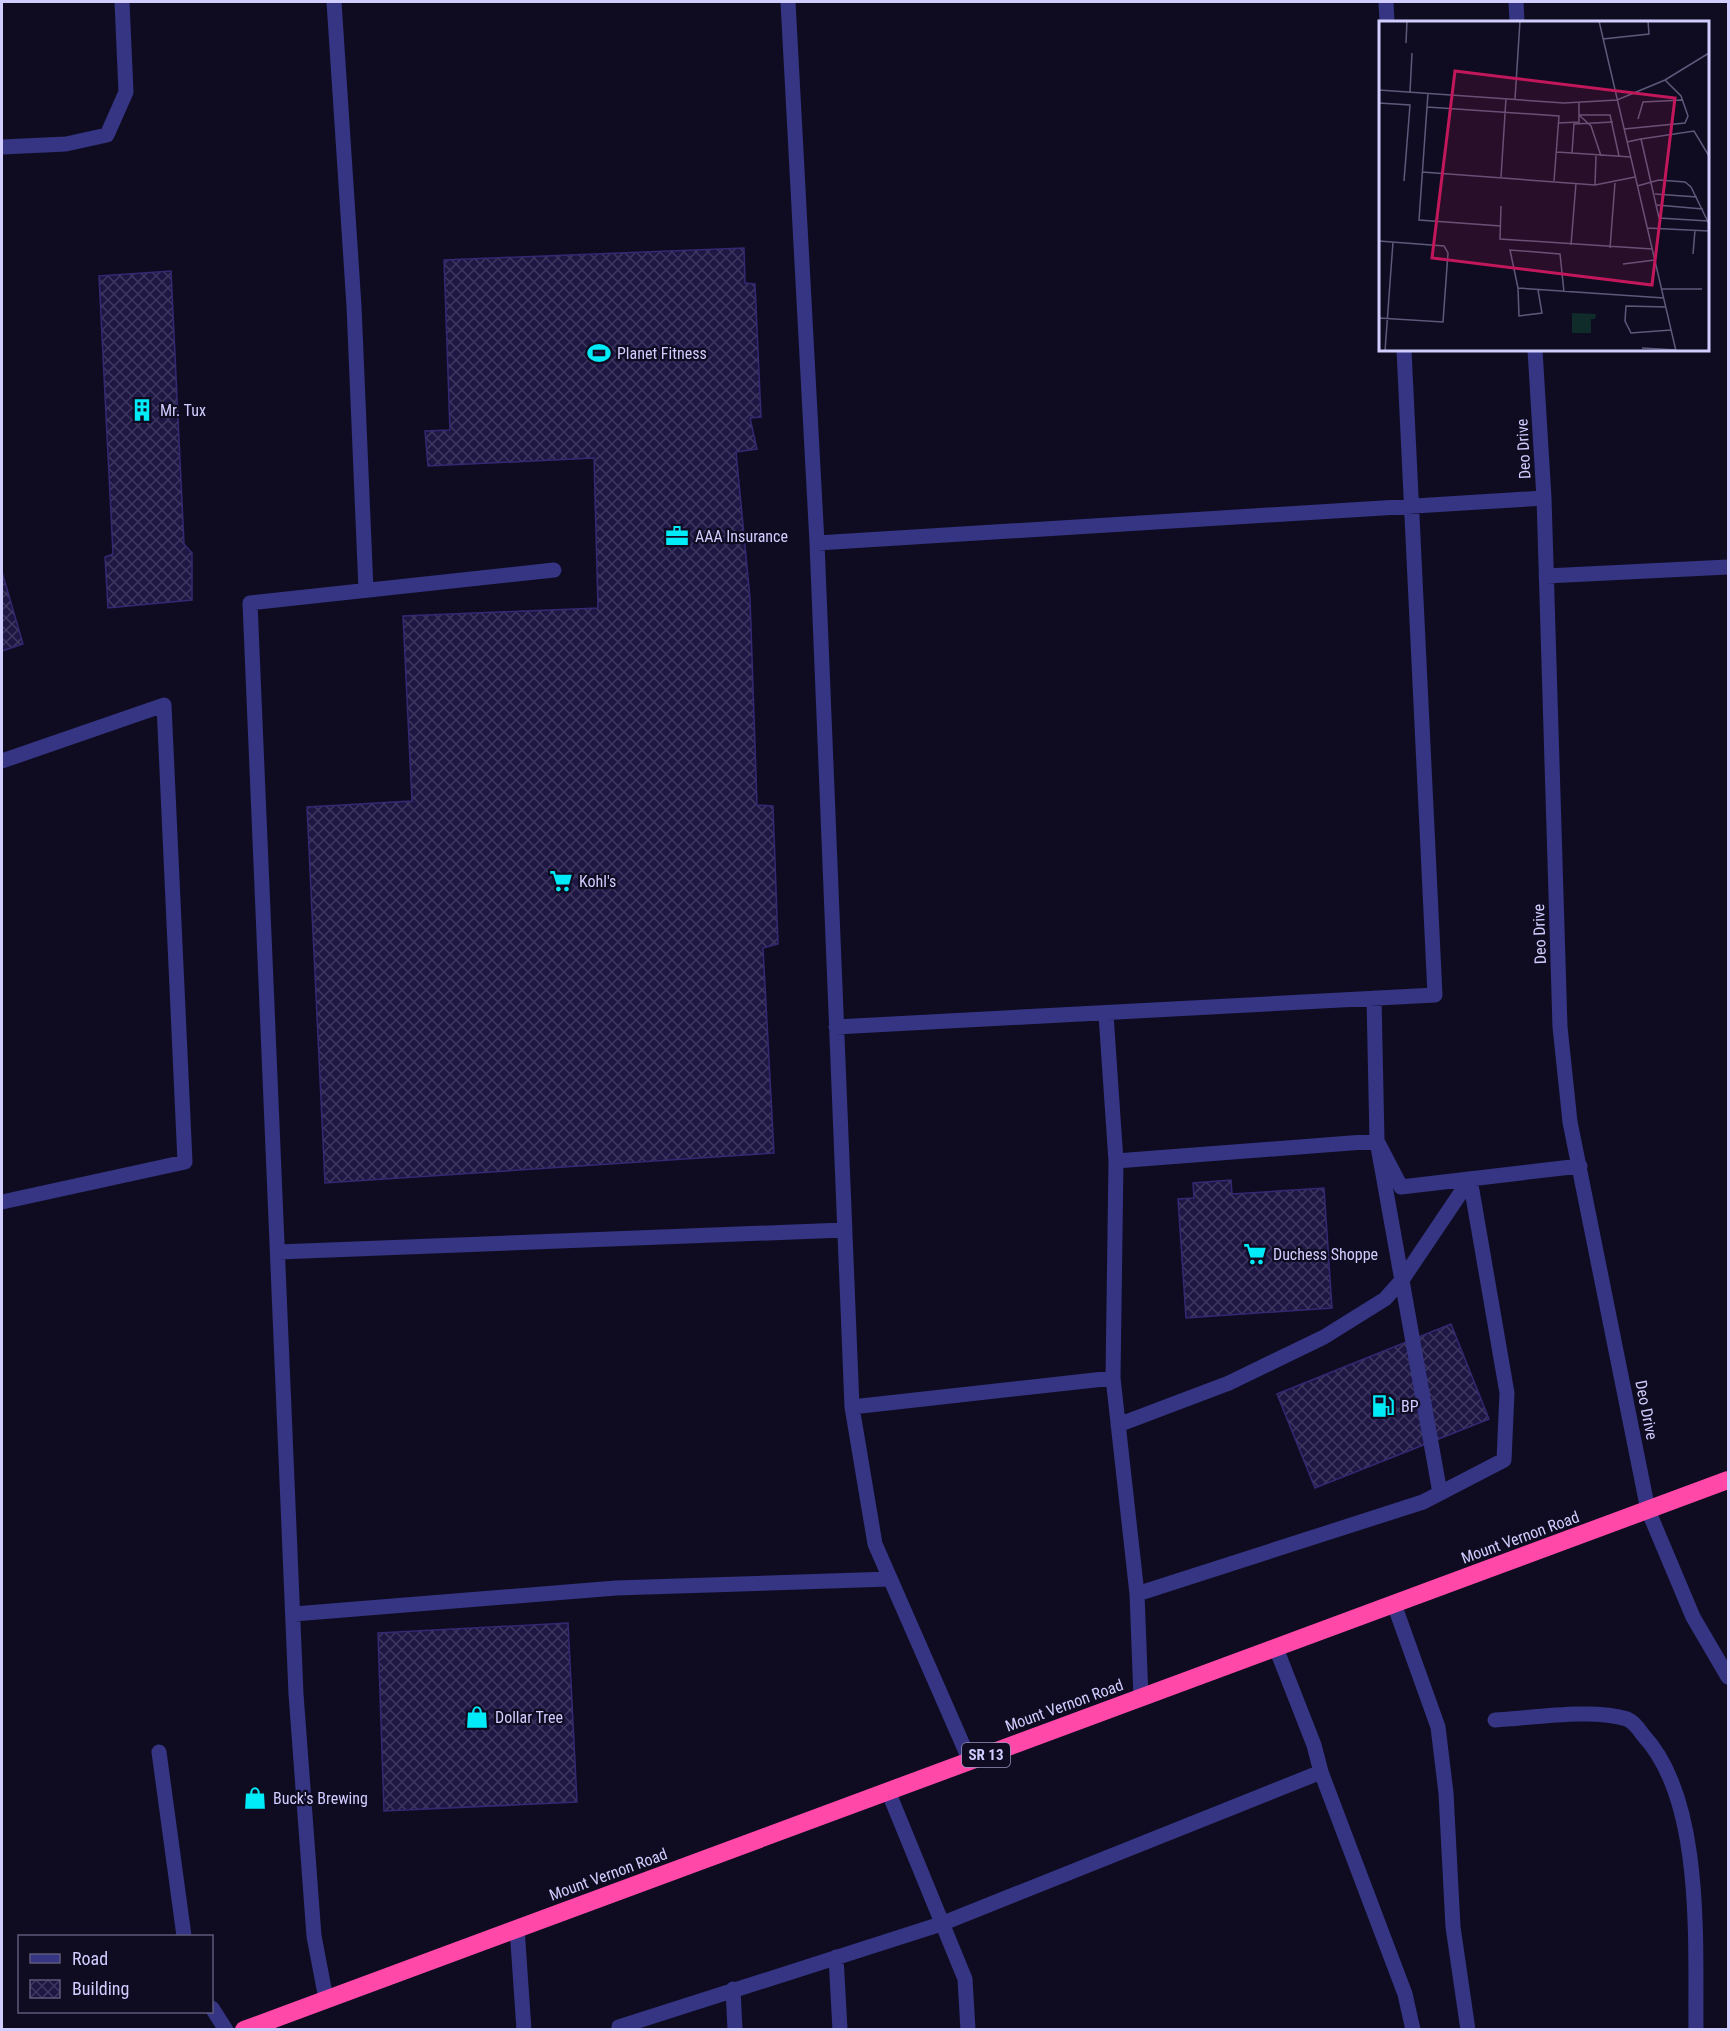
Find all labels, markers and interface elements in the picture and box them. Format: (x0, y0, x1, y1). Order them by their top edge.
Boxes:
inset map (1379, 21, 1709, 351)
sports icon: Planet Fitness (586, 340, 612, 366)
place label: Planet Fitness (617, 344, 707, 363)
building icon: Mr. Tux (129, 397, 155, 423)
place label: Mr. Tux (160, 401, 206, 420)
street label: Deo Drive (1512, 418, 1535, 480)
office icon: AAA Insurance (664, 523, 690, 549)
place label: AAA Insurance (695, 527, 788, 546)
supermarket icon: Kohl's (548, 868, 574, 894)
place label: Kohl's (579, 872, 616, 891)
street label: Deo Drive (1529, 904, 1550, 964)
supermarket icon: Duchess Shoppe (1242, 1241, 1268, 1267)
place label: Duchess Shoppe (1273, 1245, 1378, 1264)
street label: Deo Drive (1631, 1379, 1662, 1441)
fuel station icon: BP (1370, 1393, 1396, 1419)
place label: BP (1401, 1397, 1419, 1416)
street label: Mount Vernon Road (1458, 1507, 1582, 1568)
street label: Mount Vernon Road (1002, 1675, 1126, 1736)
shop icon: Dollar Tree (464, 1704, 490, 1730)
place label: Dollar Tree (495, 1708, 563, 1727)
road number: SR 13 (962, 1743, 1010, 1767)
shop icon: Buck's Brewing (242, 1785, 268, 1811)
place label: Buck's Brewing (273, 1789, 368, 1808)
street label: Mount Vernon Road (546, 1844, 670, 1905)
legend (18, 1935, 213, 2013)
text: Road (72, 1948, 108, 1969)
text: Building (72, 1978, 129, 1999)

